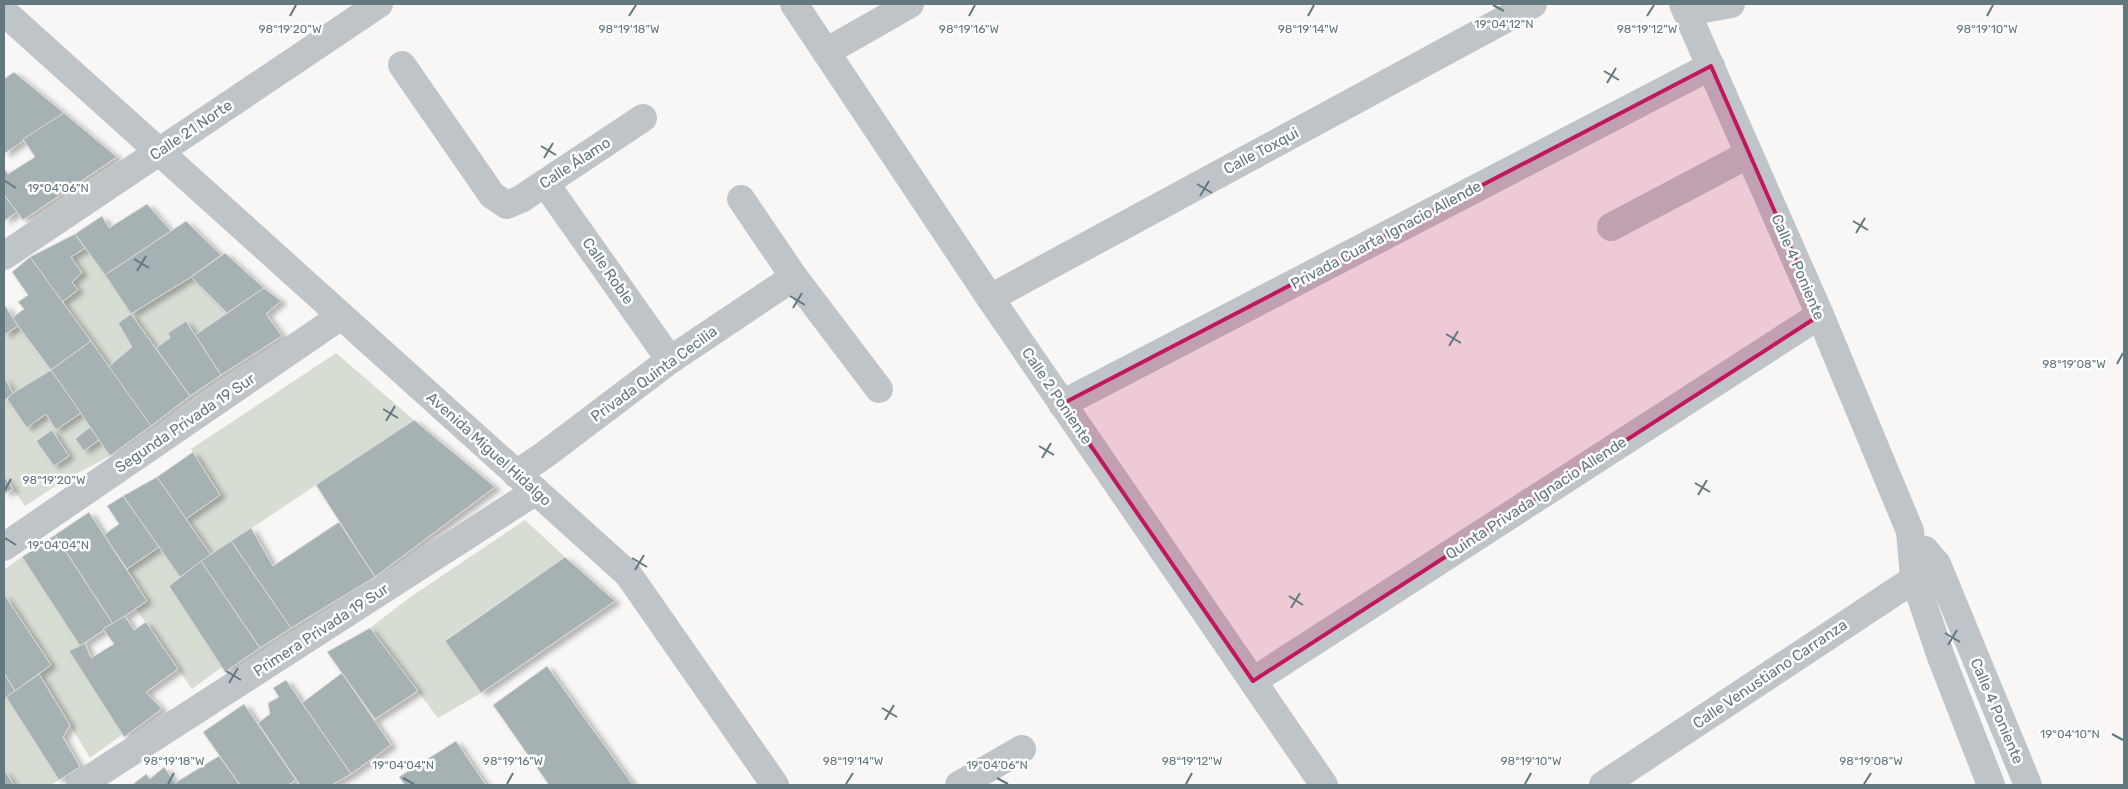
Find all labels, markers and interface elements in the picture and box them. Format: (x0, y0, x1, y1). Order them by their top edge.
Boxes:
text: 19°04'12"N (1474, 17, 1534, 31)
text: 98°19'20"W (258, 22, 322, 36)
text: 98°19'18"W (598, 22, 660, 36)
text: 98°19'16"W (939, 22, 1000, 36)
text: 98°19'14"W (1278, 22, 1339, 36)
text: 98°19'12"W (1617, 22, 1678, 36)
text: 98°19'10"W (1956, 22, 2018, 36)
street label: Calle 21 Norte (146, 96, 236, 164)
street label: Calle Toxqui (1220, 124, 1302, 178)
street label: Calle Álamo (536, 133, 614, 193)
street label: Privada Cuarta Ignacio Allende (1288, 177, 1484, 293)
text: 19°04'06"N (27, 181, 89, 195)
street label: Calle 4 Poniente (1768, 211, 1828, 323)
street label: Calle Roble (579, 234, 637, 308)
street label: Privada Quinta Cecilia (587, 322, 721, 426)
street label: Calle 2 Poniente (1018, 344, 1096, 448)
text: 98°19'08"W (2042, 357, 2106, 371)
street label: Segunda Privada 19 Sur (112, 369, 259, 477)
street label: Avenida Miguel Hidalgo (423, 388, 555, 510)
street label: Quinta Privada Ignacio Allende (1442, 433, 1630, 563)
text: 98°19'20"W (22, 473, 86, 487)
text: 19°04'04"N (27, 538, 89, 552)
street label: Primera Privada 19 Sur (250, 579, 392, 680)
street label: Calle Venustiano Carranza (1689, 616, 1851, 732)
street label: Calle 4 Poniente (1967, 655, 2027, 767)
text: 19°04'10"N (2040, 727, 2100, 741)
text: 98°19'18"W (143, 754, 205, 768)
text: 98°19'16"W (483, 754, 544, 768)
text: 98°19'14"W (823, 754, 884, 768)
text: 98°19'12"W (1162, 754, 1223, 768)
text: 98°19'10"W (1500, 754, 1562, 768)
text: 98°19'08"W (1839, 754, 1903, 768)
text: 19°04'04"N (372, 758, 434, 772)
text: 19°04'06"N (966, 758, 1028, 772)

